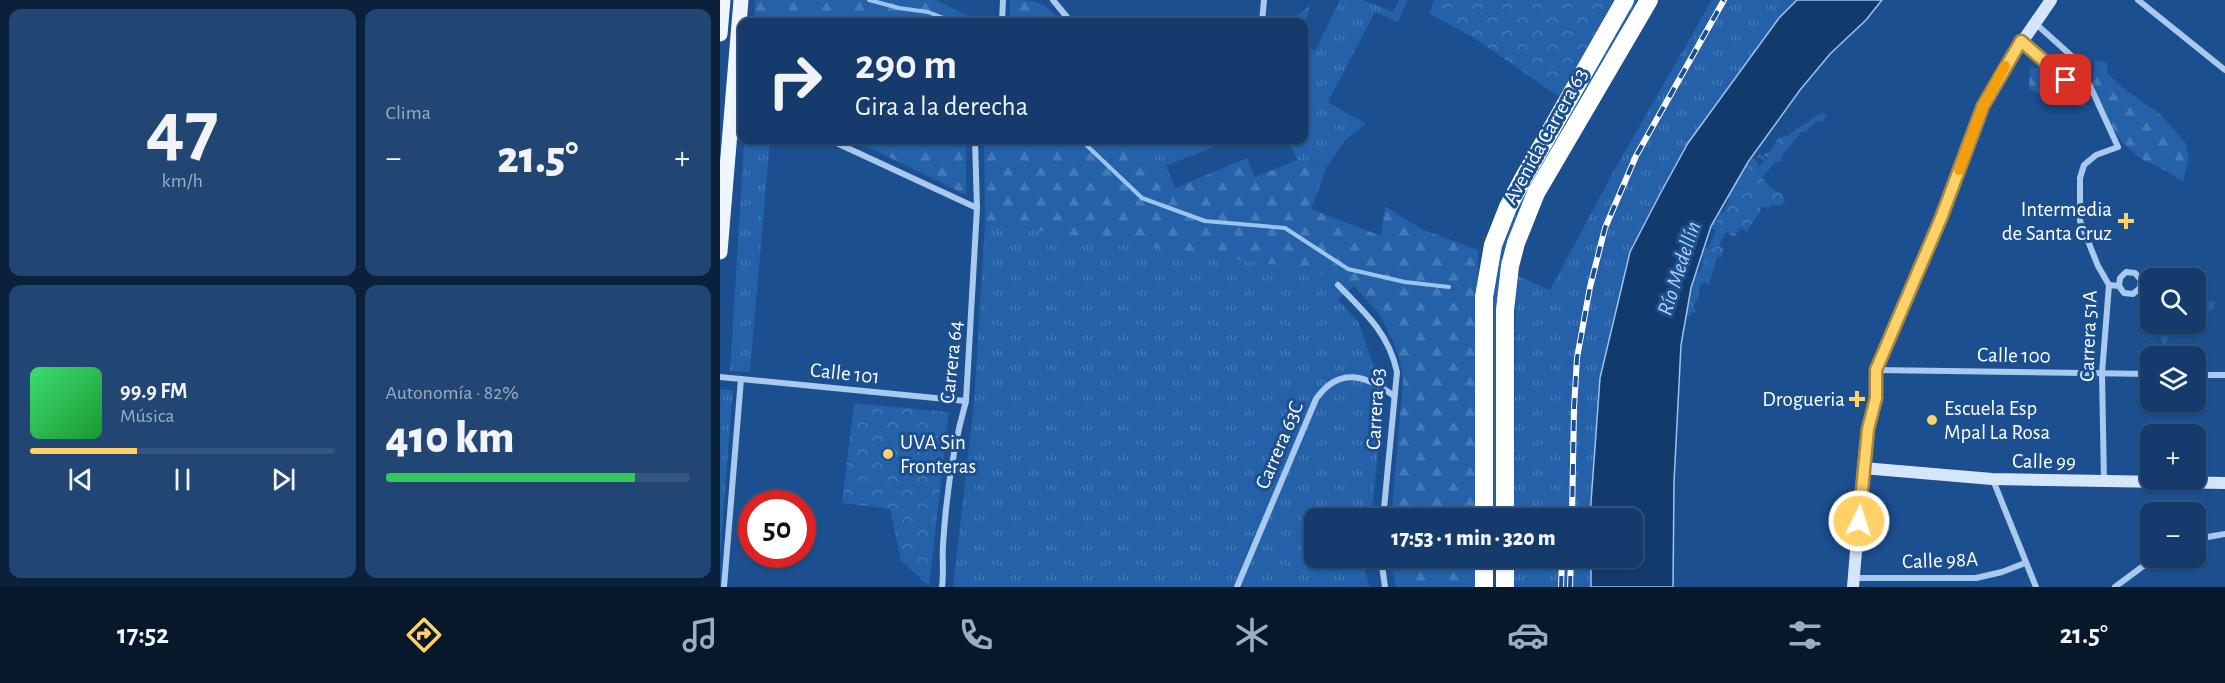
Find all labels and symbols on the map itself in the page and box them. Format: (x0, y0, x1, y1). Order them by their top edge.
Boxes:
pin (2040, 54, 2091, 105)
street label: Avenida Carrera 63 (1499, 65, 1591, 208)
place label: Intermedia de Santa Cruz (2002, 199, 2112, 244)
marker: Intermedia de Santa Cruz (2117, 212, 2135, 230)
water label: Río Medellín (1653, 219, 1704, 318)
street label: Carrera 51A (2076, 290, 2101, 382)
street label: Carrera 64 (937, 320, 966, 405)
street label: Calle 100 (1977, 344, 2051, 367)
street label: Calle 101 (809, 359, 881, 388)
street label: Carrera 63 (1363, 368, 1388, 450)
place label: Drogueria (1762, 389, 1845, 410)
marker: Drogueria (1850, 392, 1864, 406)
street label: Carrera 63C (1252, 398, 1307, 492)
place label: Escuela Esp Mpal La Rosa (1944, 398, 2050, 443)
marker: Escuela Esp Mpal La Rosa (1925, 413, 1939, 427)
place label: UVA Sin Fronteras (900, 432, 976, 477)
marker: UVA Sin Fronteras (881, 447, 895, 461)
street label: Calle 99 (2012, 450, 2076, 473)
position arrow (1827, 489, 1891, 553)
speed limit sign: 50 (738, 490, 816, 568)
street label: Calle 98A (1902, 549, 1978, 572)

